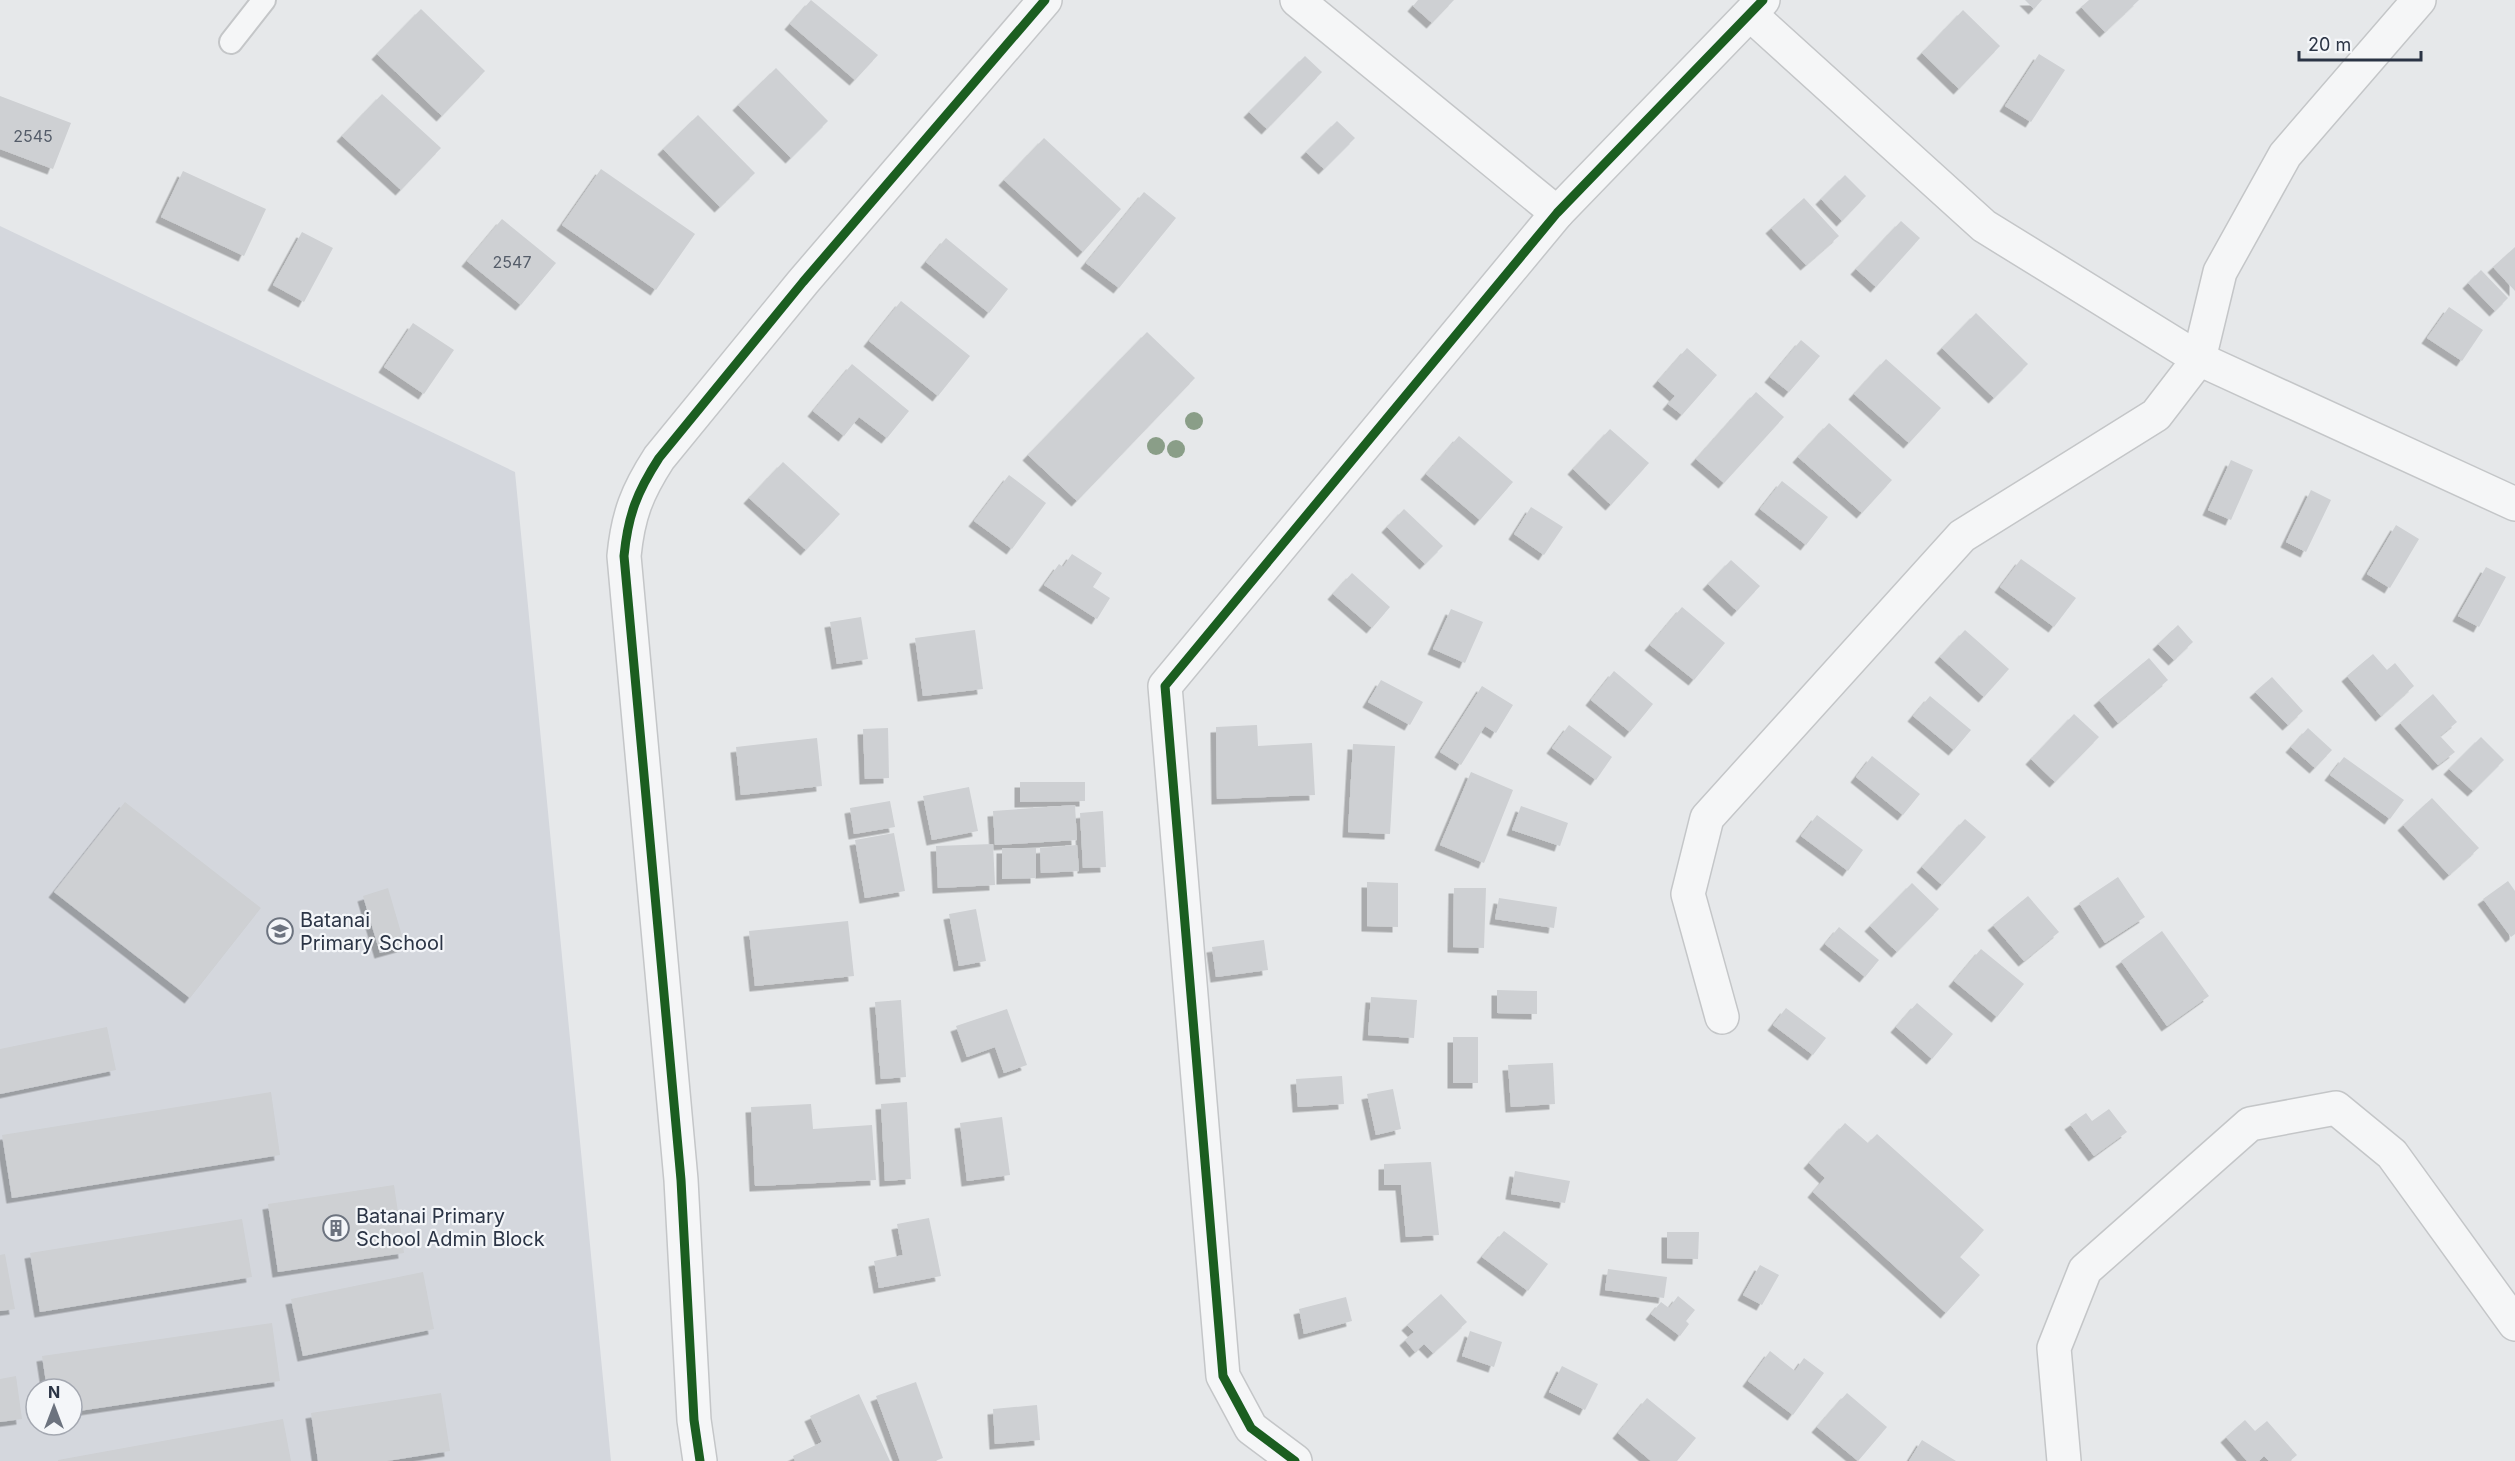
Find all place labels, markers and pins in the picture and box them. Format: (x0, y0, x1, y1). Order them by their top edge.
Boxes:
place label: Batanai Primary School (300, 908, 444, 955)
school or university icon: Batanai Primary School (265, 916, 295, 946)
place label: Batanai Primary School Admin Block (356, 1204, 545, 1251)
building icon: Batanai Primary School Admin Block (321, 1213, 351, 1243)

